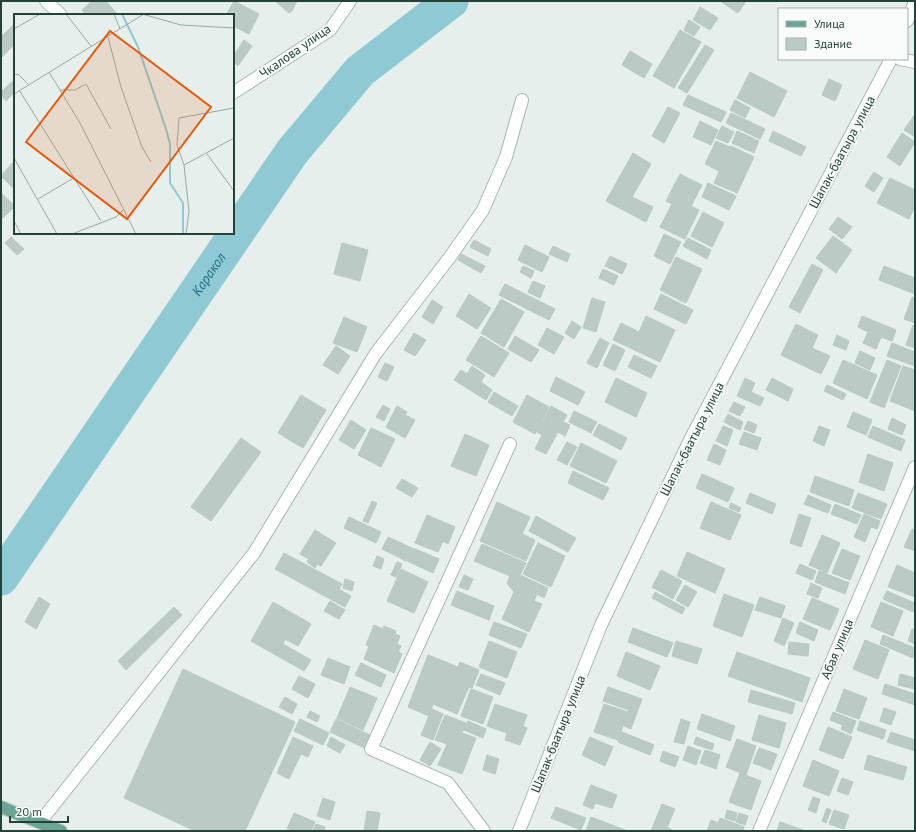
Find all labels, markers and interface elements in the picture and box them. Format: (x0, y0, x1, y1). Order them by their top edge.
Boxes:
legend (778, 8, 908, 60)
inset map (14, 14, 234, 234)
text: Улица (814, 16, 845, 31)
street label: Чкалова улица (256, 20, 334, 82)
text: Здание (814, 36, 852, 51)
street label: Шапак-баатыра улица (805, 93, 879, 211)
water label: Каракол (188, 249, 230, 299)
street label: Шапак-баатыра улица (656, 379, 728, 499)
street label: Абая улица (817, 616, 857, 682)
street label: Шапак-баатыра улица (527, 673, 589, 795)
scale bar (10, 798, 68, 824)
text: 20 m (16, 804, 42, 819)

